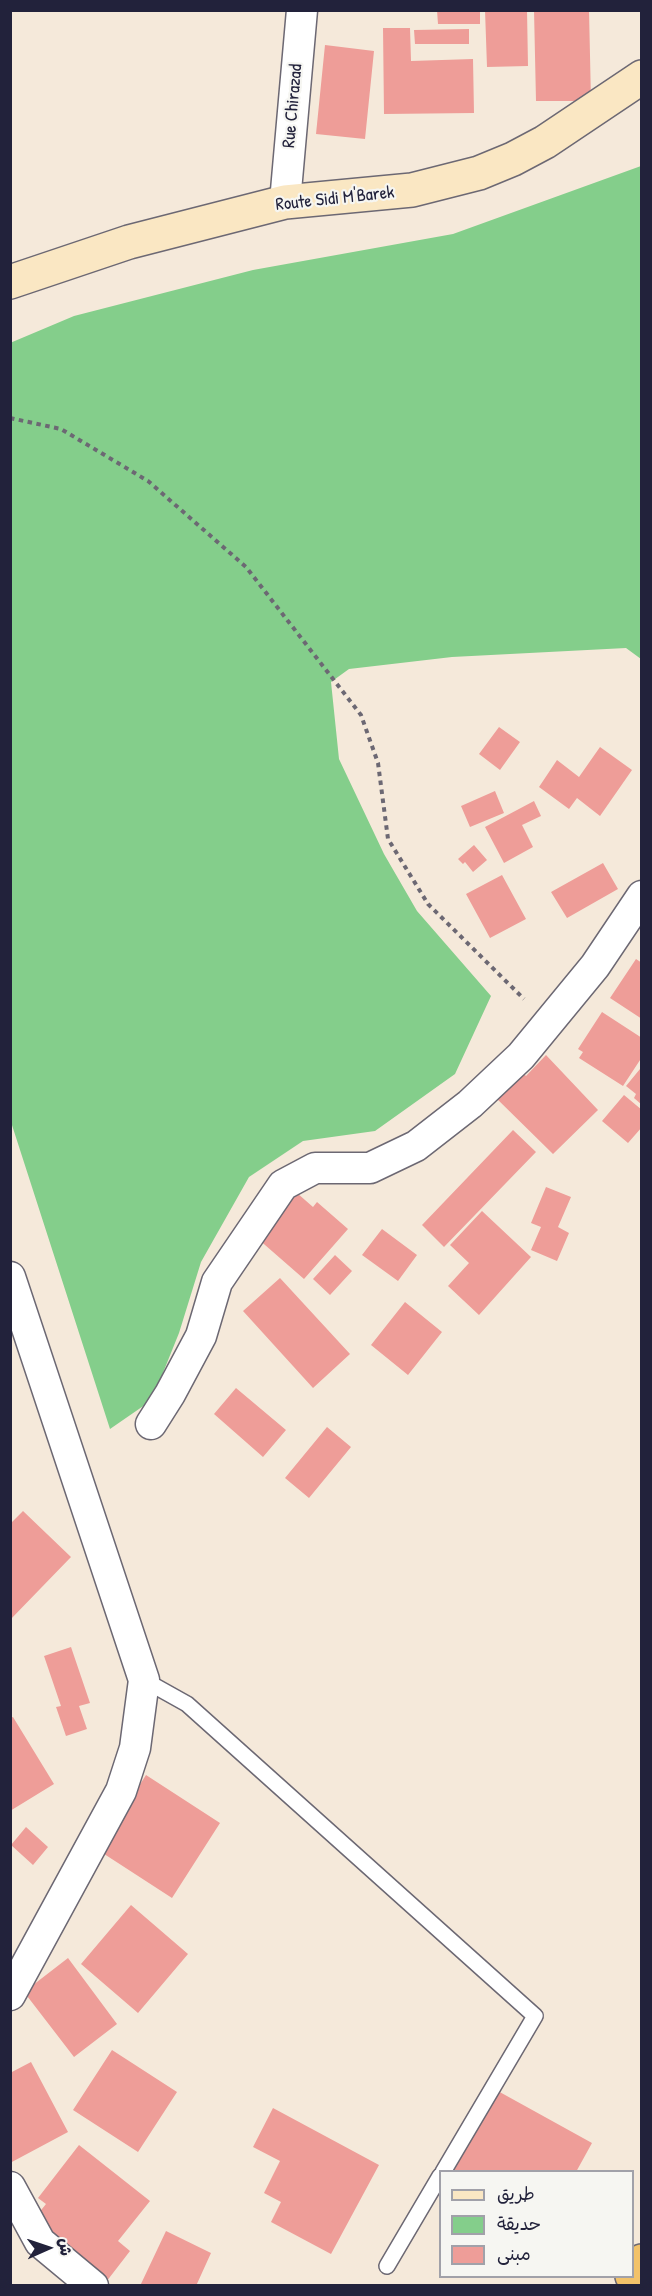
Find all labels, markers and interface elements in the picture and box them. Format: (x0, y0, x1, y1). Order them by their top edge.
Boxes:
street label: Rue Chirazad (279, 63, 307, 149)
street label: Route Sidi M'Barek (275, 182, 395, 216)
legend (439, 2170, 634, 2278)
text: طريق (497, 2181, 535, 2206)
text: حديقة (497, 2211, 541, 2236)
north arrow (18, 2218, 78, 2278)
text: ش (55, 2238, 77, 2256)
text: مبنى (497, 2241, 531, 2266)

